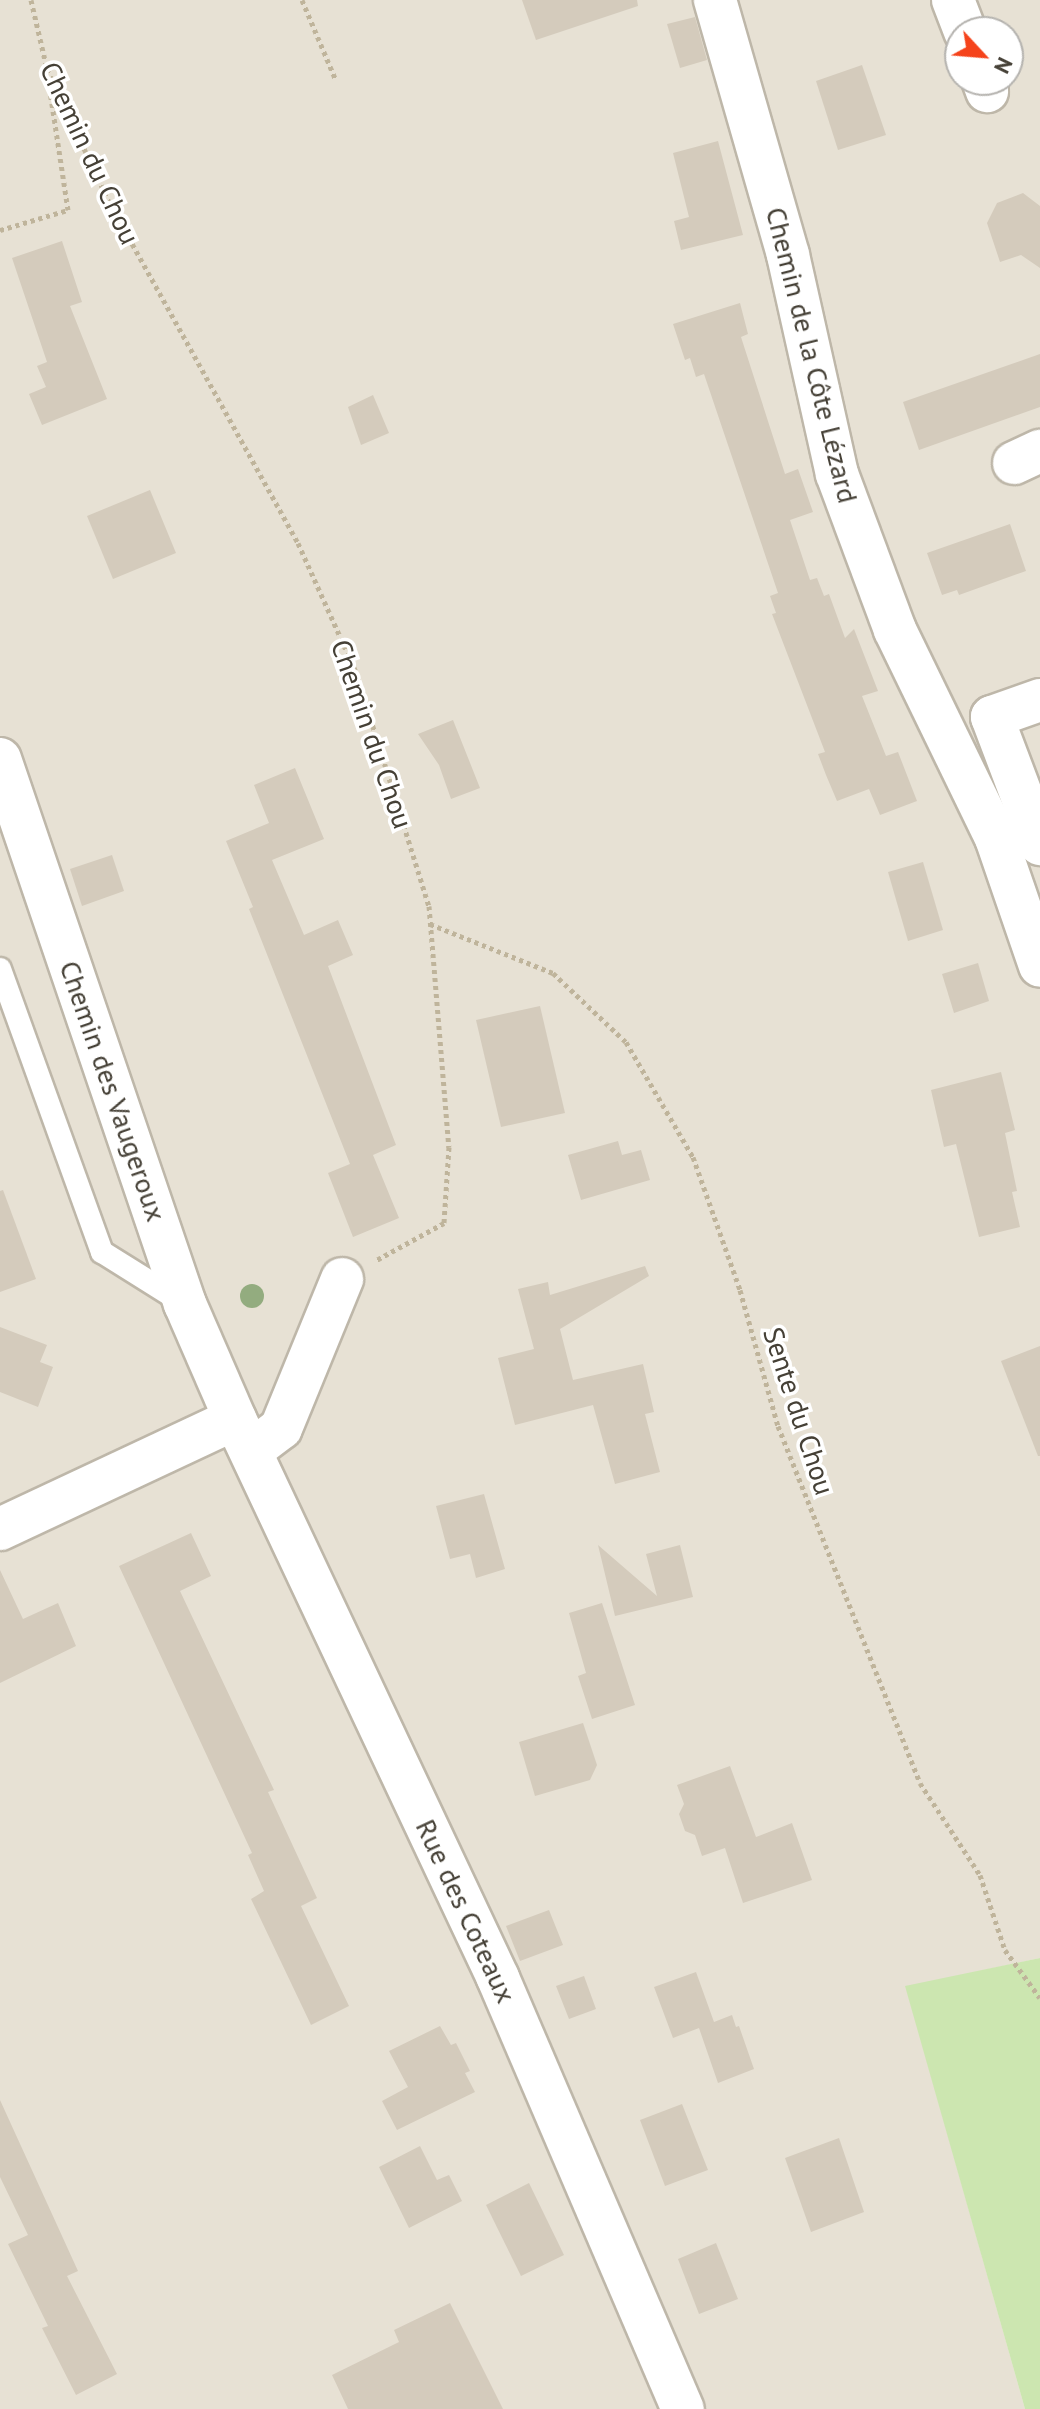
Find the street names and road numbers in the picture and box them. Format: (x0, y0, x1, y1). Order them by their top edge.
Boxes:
street label: Chemin du Chou (33, 56, 147, 250)
street label: Chemin de la Côte Lézard (759, 204, 865, 506)
street label: Chemin du Chou (324, 635, 420, 833)
street label: Chemin des Vaugeroux (53, 956, 173, 1226)
street label: Sente du Chou (756, 1323, 842, 1499)
street label: Rue des Coteaux (409, 1814, 523, 2008)

